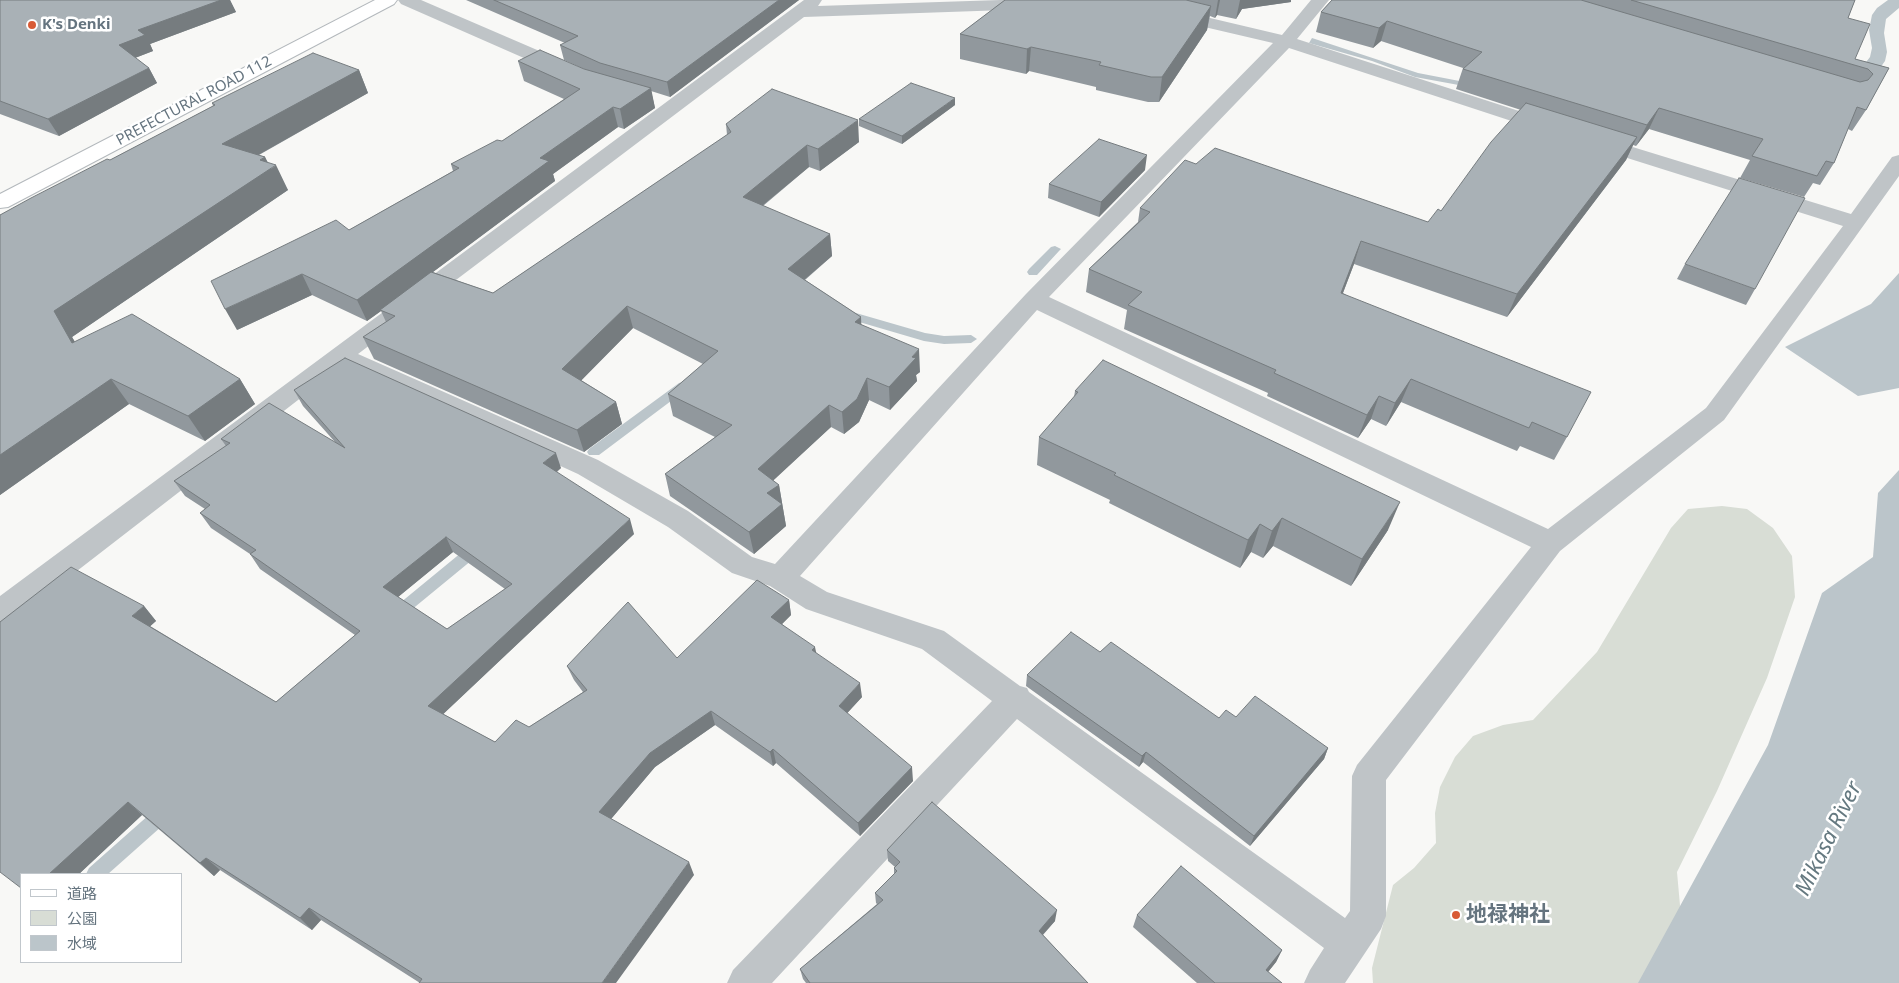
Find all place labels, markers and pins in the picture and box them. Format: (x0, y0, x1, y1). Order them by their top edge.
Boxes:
place label: K's Denki (42, 16, 110, 34)
marker: K's Denki (26, 19, 38, 31)
place label: 地禄神社 (1466, 902, 1550, 928)
marker: 地禄神社 (1450, 909, 1462, 921)

